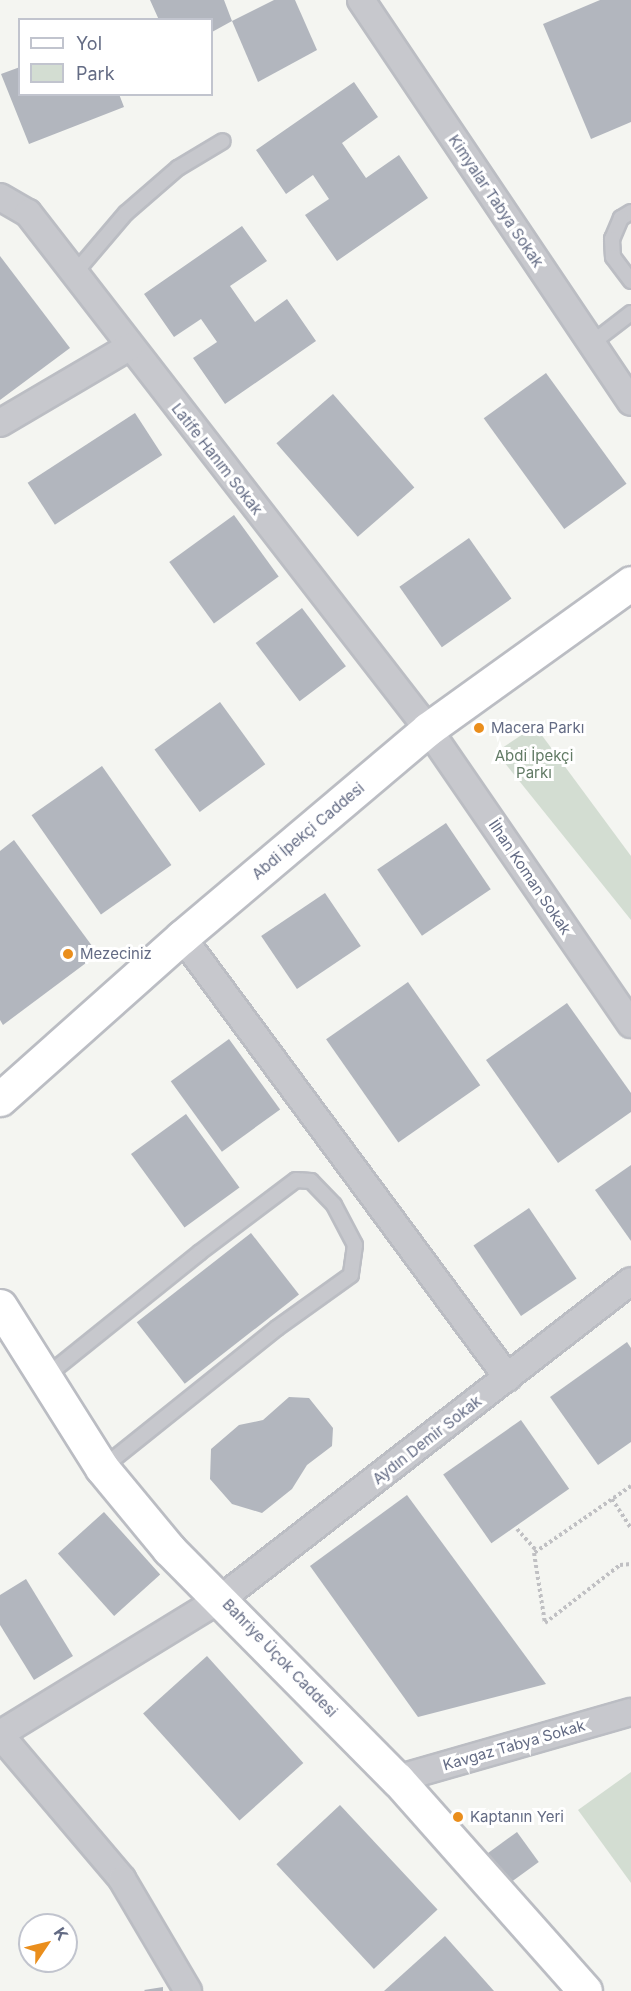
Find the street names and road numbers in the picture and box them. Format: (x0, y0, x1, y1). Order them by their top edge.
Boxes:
street label: Kimyalar Tabya Sokak (445, 131, 547, 271)
street label: Latife Hanım Sokak (168, 400, 266, 518)
street label: Abdi İpekçi Caddesi (248, 779, 368, 883)
street label: İlhan Koman Sokak (485, 816, 575, 938)
street label: Aydın Demir Sokak (369, 1392, 485, 1488)
street label: Bahriye Üçok Caddesi (219, 1595, 341, 1721)
street label: Kavgaz Tabya Sokak (441, 1716, 587, 1774)

